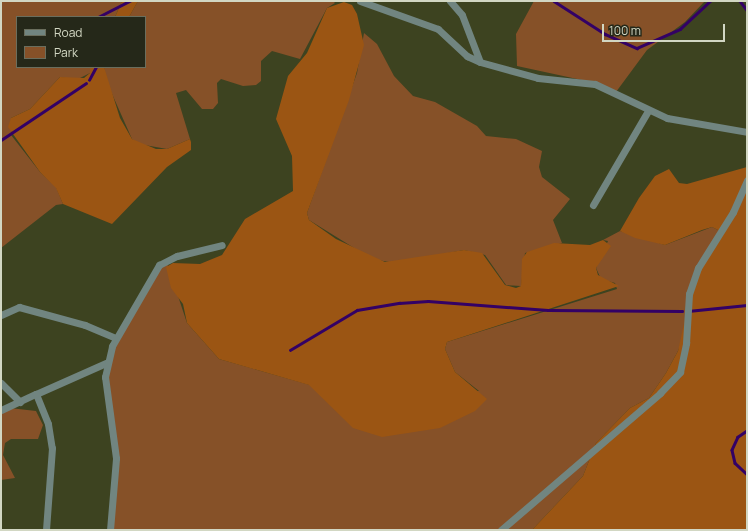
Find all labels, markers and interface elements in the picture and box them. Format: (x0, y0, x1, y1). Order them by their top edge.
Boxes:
legend (16, 16, 146, 68)
scale bar (604, 16, 727, 42)
text: 100 m (609, 22, 641, 39)
text: Road (54, 24, 82, 41)
text: Park (54, 44, 78, 61)

